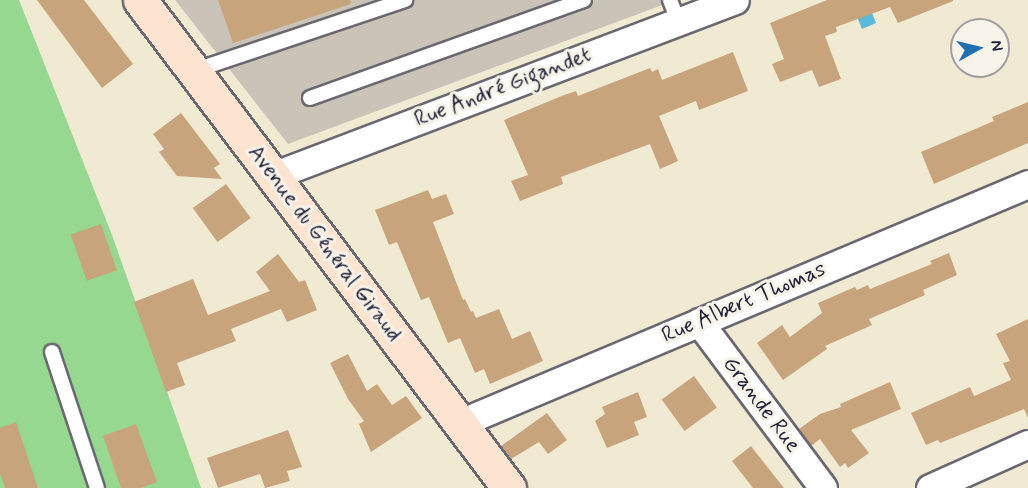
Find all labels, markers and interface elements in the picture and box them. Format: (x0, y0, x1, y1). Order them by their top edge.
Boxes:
north arrow (950, 18, 1010, 78)
text: N (985, 39, 1007, 52)
street label: Rue André Gigandet (411, 42, 595, 134)
street label: Avenue du Général Giraud (241, 140, 407, 348)
street label: Rue Albert Thomas (659, 257, 829, 349)
street label: Grande Rue (717, 353, 805, 457)

